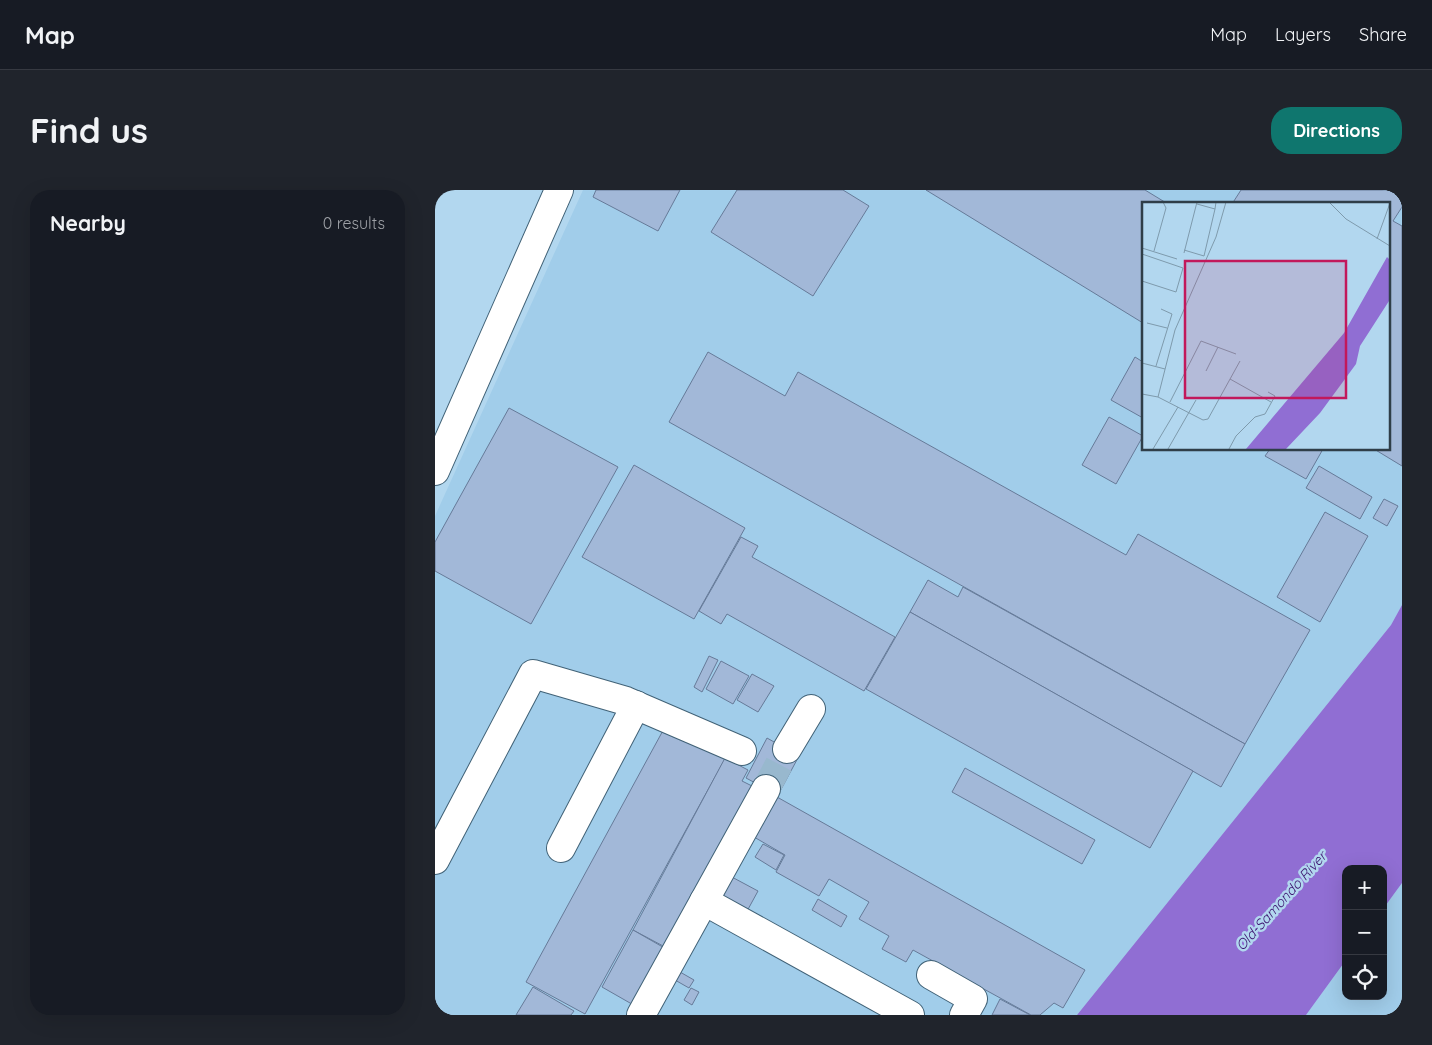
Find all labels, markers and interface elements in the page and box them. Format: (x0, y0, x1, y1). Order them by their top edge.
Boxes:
text: Map (25, 20, 75, 50)
text: Map (1210, 23, 1247, 46)
text: Layers (1275, 23, 1331, 46)
text: Share (1359, 23, 1407, 46)
button: Directions (1271, 107, 1402, 154)
text: Find us (30, 108, 148, 152)
inset map (1142, 202, 1389, 450)
text: Nearby (50, 210, 126, 236)
text: 0 results (323, 213, 385, 233)
water label: Old-Samondo River (1232, 847, 1331, 954)
map controls (1342, 865, 1387, 1000)
button: + (1342, 865, 1387, 910)
button: − (1342, 910, 1387, 955)
button: locate (1342, 955, 1387, 1000)

